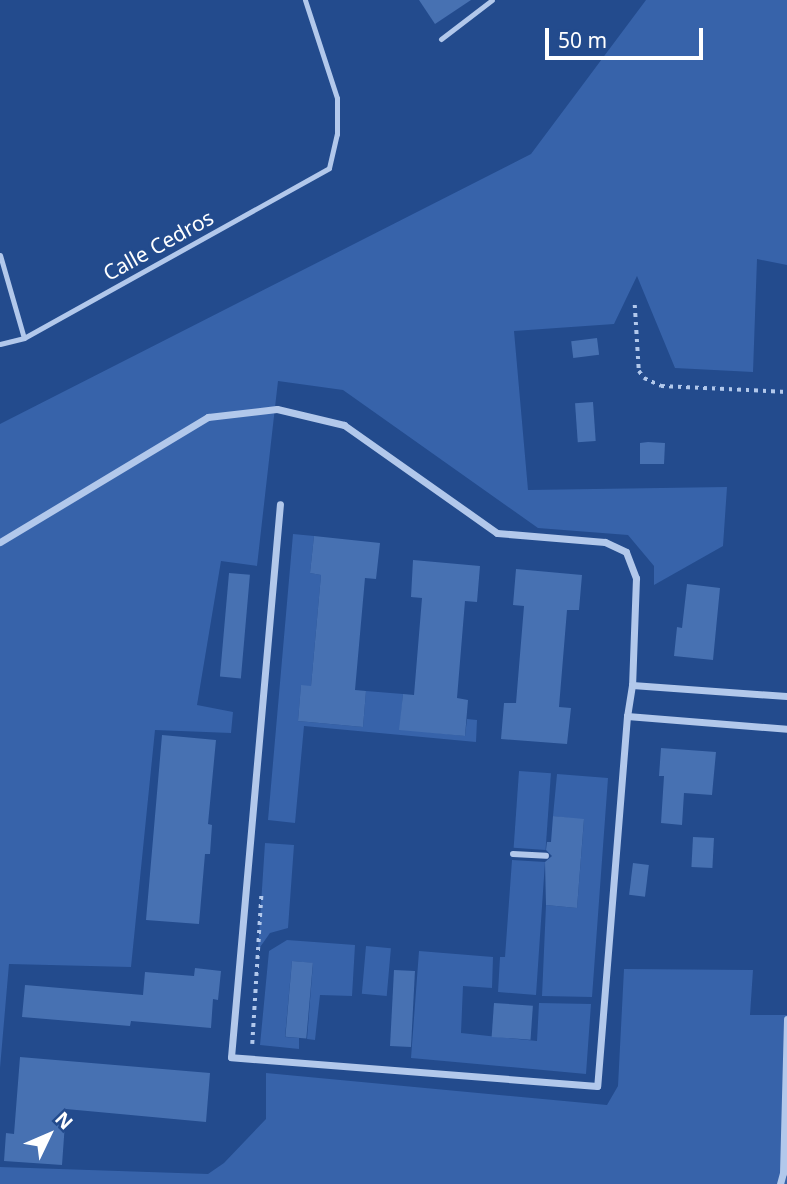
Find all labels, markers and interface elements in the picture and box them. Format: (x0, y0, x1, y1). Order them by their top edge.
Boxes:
scale bar (549, 14, 706, 58)
text: 50 m (558, 26, 607, 54)
street label: Calle Cedros (98, 204, 218, 286)
north arrow (14, 1100, 84, 1170)
text: N (49, 1106, 79, 1135)

